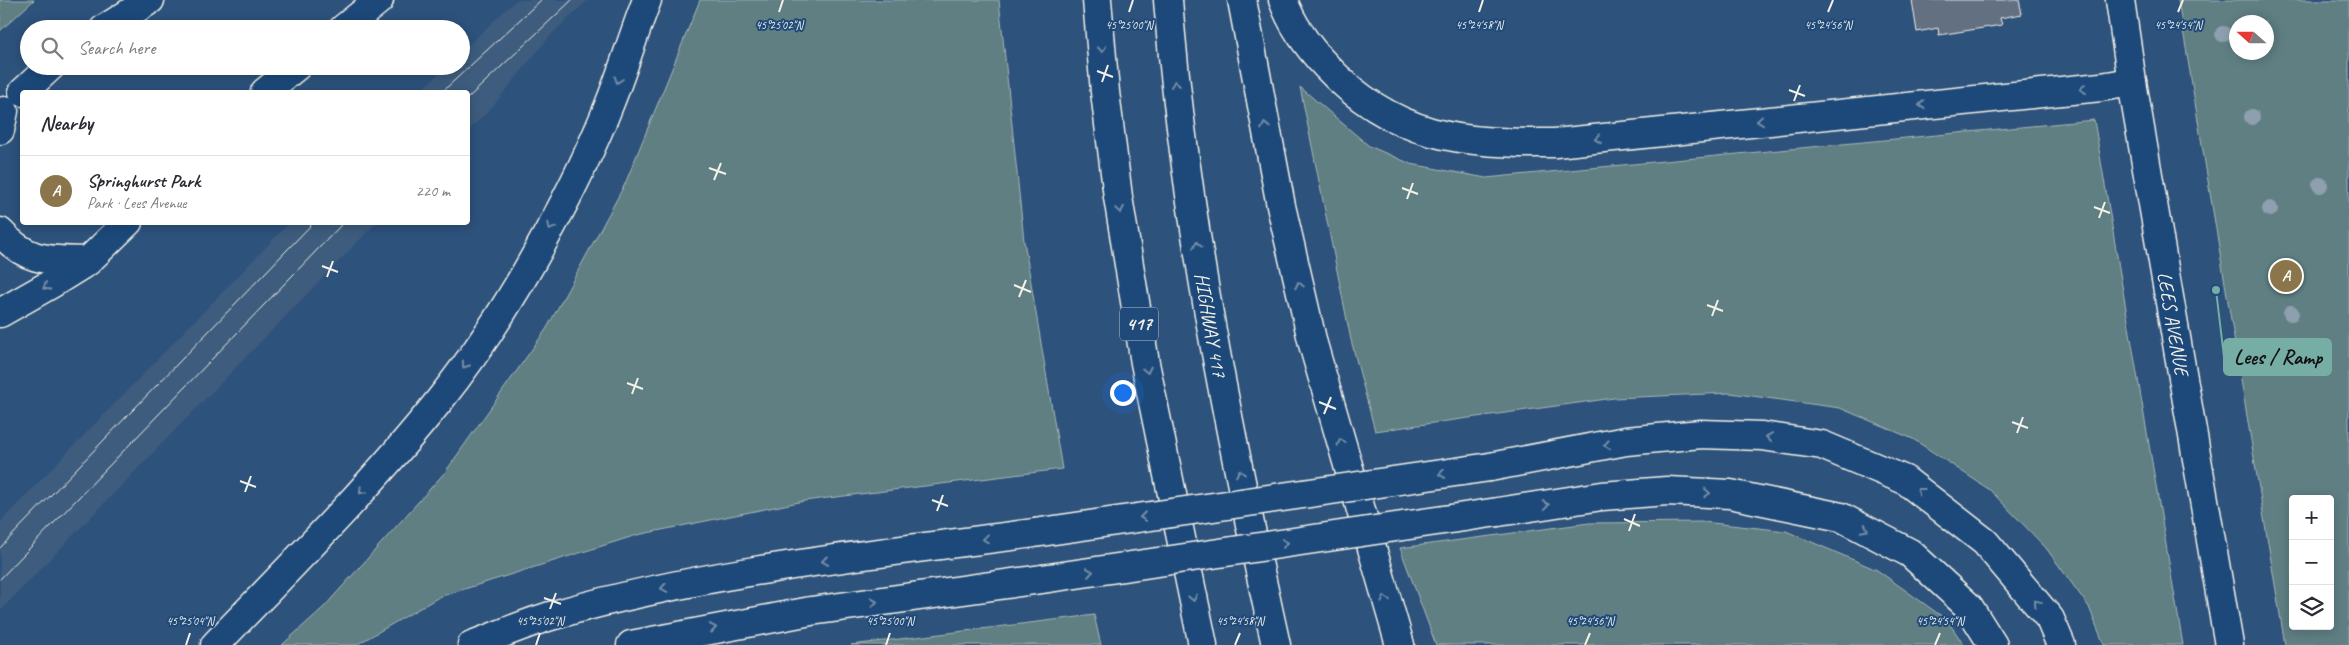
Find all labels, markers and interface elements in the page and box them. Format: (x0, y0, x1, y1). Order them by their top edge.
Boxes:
north arrow (2229, 15, 2274, 60)
text: 45°25'02"N (755, 17, 804, 33)
text: 45°25'00"N (1105, 17, 1154, 33)
text: 45°24'58"N (1455, 17, 1504, 33)
text: 45°24'56"N (1804, 17, 1853, 33)
text: 45°24'54"N (2154, 17, 2203, 33)
search box (20, 20, 470, 75)
icon: search (38, 34, 66, 62)
text: Search here (78, 36, 155, 60)
one-way arrow (1096, 45, 1107, 53)
one-way arrow (614, 75, 624, 84)
one-way arrow (1170, 80, 1181, 88)
one-way arrow (2079, 83, 2087, 94)
one-way arrow (1917, 99, 1925, 110)
text: Nearby (40, 110, 93, 136)
one-way arrow (1756, 115, 1764, 126)
one-way arrow (1261, 122, 1271, 131)
one-way arrow (1594, 133, 1602, 144)
text: Springhurst Park (87, 169, 200, 193)
text: A (52, 181, 60, 201)
text: 220 m (416, 181, 450, 201)
text: Park · Lees Avenue (87, 193, 187, 213)
one-way arrow (1114, 206, 1125, 214)
one-way arrow (547, 222, 557, 231)
one-way arrow (1192, 240, 1203, 249)
pin: A (2270, 257, 2302, 295)
street label: LEES AVENUE (2152, 270, 2195, 380)
street label: HIGHWAY 417 (1190, 271, 1233, 380)
one-way arrow (43, 281, 52, 291)
one-way arrow (1294, 281, 1305, 290)
road number: 417 (1120, 308, 1158, 340)
callout: Lees / Ramp (2224, 339, 2331, 375)
text: Lees / Ramp (2234, 344, 2324, 370)
one-way arrow (462, 359, 471, 369)
one-way arrow (1141, 366, 1152, 375)
your location (1110, 380, 1136, 406)
one-way arrow (1765, 432, 1773, 443)
one-way arrow (1336, 438, 1347, 447)
one-way arrow (1603, 439, 1612, 449)
one-way arrow (1438, 468, 1446, 479)
one-way arrow (1235, 469, 1246, 478)
one-way arrow (359, 485, 368, 494)
one-way arrow (1704, 488, 1712, 499)
one-way arrow (1917, 489, 1926, 497)
map controls (2289, 495, 2334, 630)
button: + (2289, 495, 2334, 540)
one-way arrow (1541, 500, 1550, 510)
one-way arrow (1138, 512, 1147, 522)
one-way arrow (1859, 523, 1868, 533)
one-way arrow (981, 534, 990, 544)
one-way arrow (1282, 538, 1290, 549)
button: − (2289, 540, 2334, 585)
one-way arrow (820, 556, 829, 566)
one-way arrow (1086, 567, 1094, 578)
one-way arrow (660, 583, 669, 593)
button: layers (2289, 585, 2334, 630)
one-way arrow (1187, 594, 1197, 603)
one-way arrow (1381, 595, 1391, 603)
one-way arrow (870, 597, 878, 608)
one-way arrow (2033, 600, 2042, 609)
text: 45°25'04"N (166, 613, 215, 629)
text: 45°25'02"N (516, 613, 565, 629)
text: 45°25'00"N (866, 613, 915, 629)
text: 45°24'58"N (1216, 613, 1265, 629)
text: 45°24'56"N (1566, 613, 1615, 629)
text: 45°24'54"N (1916, 613, 1965, 629)
one-way arrow (709, 624, 718, 634)

